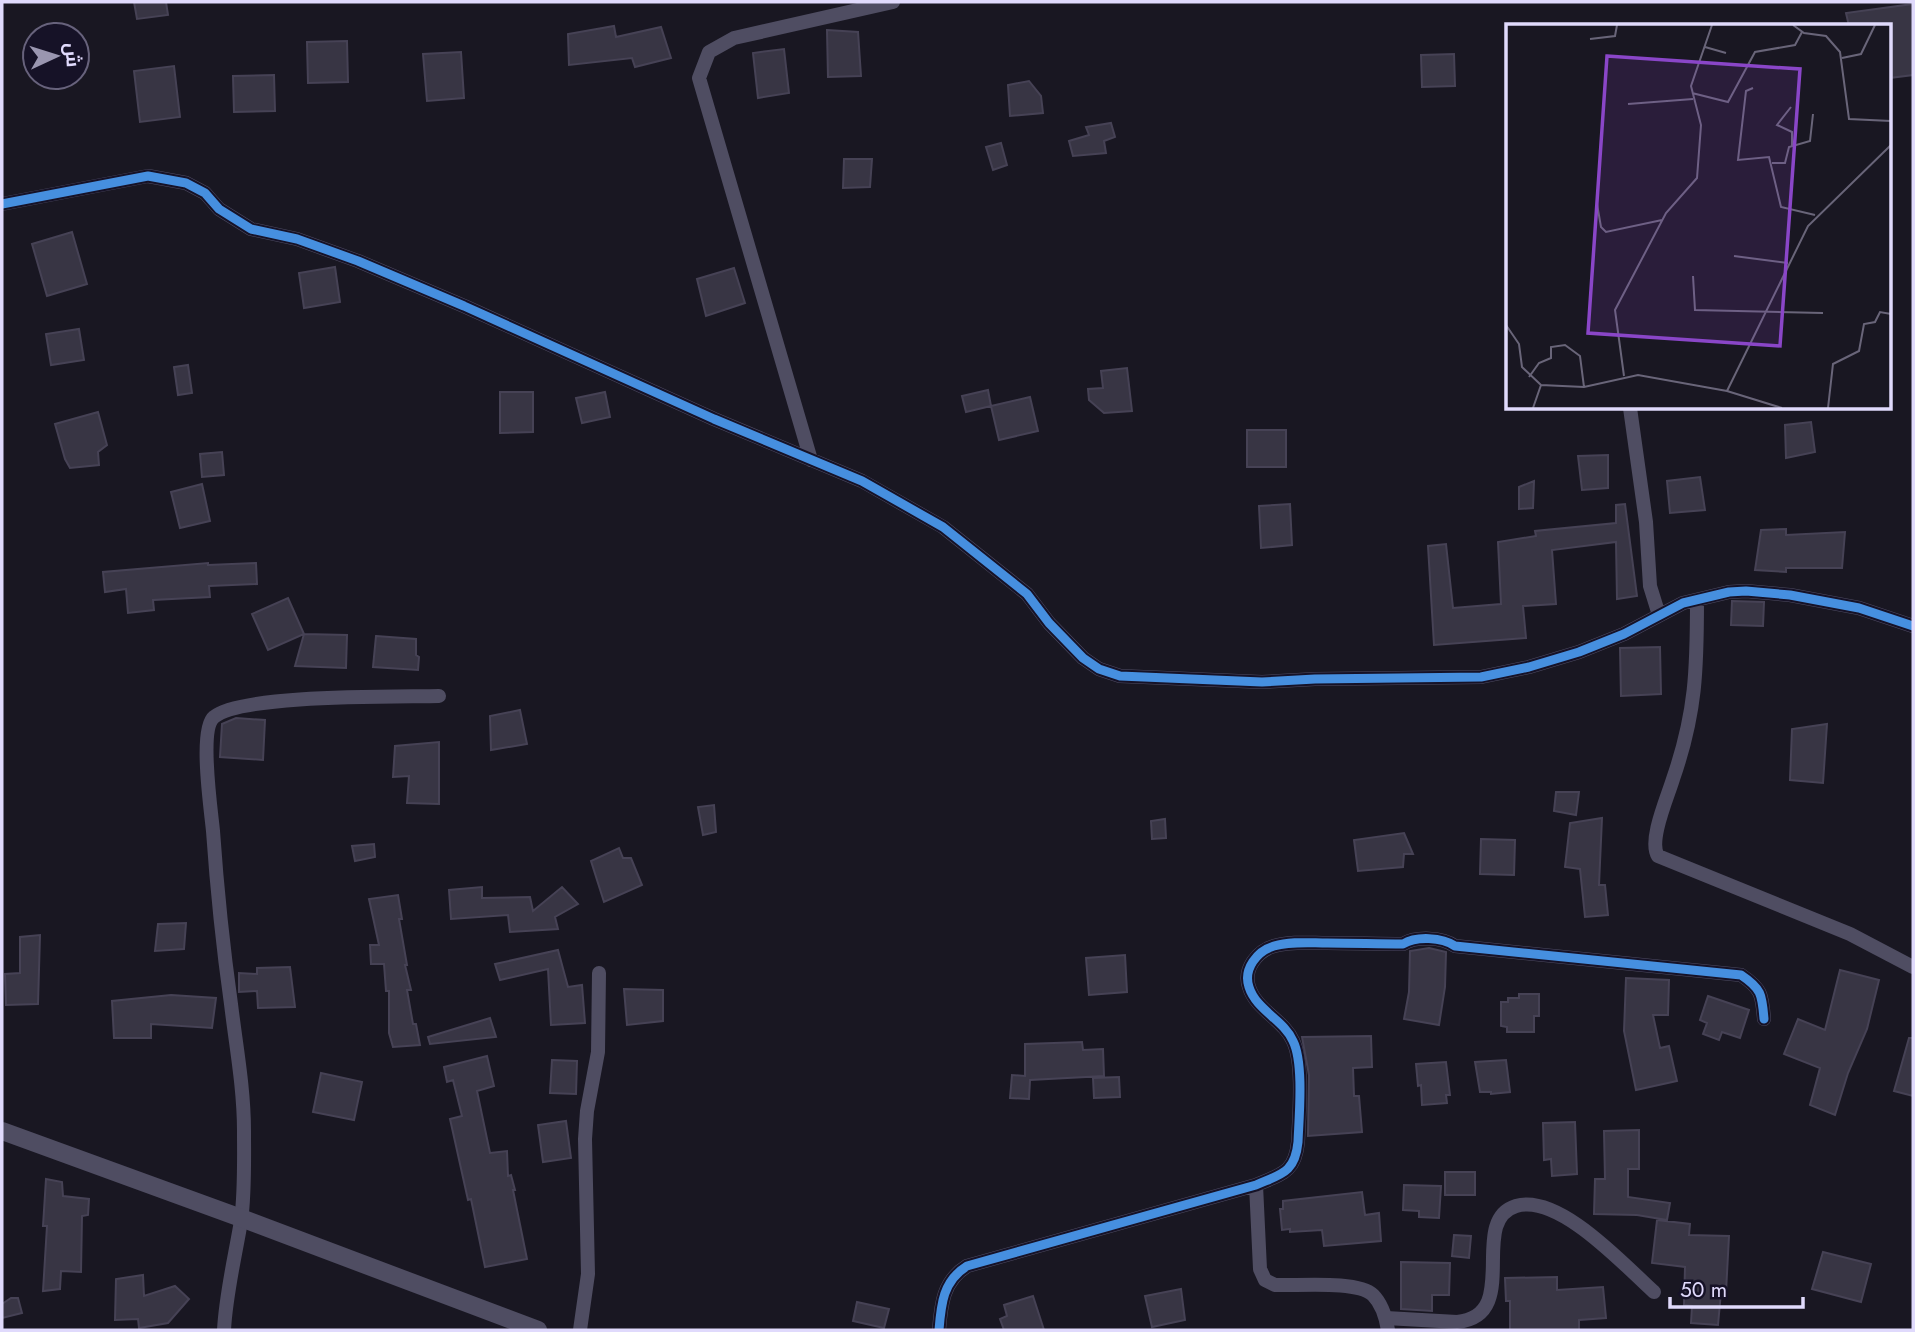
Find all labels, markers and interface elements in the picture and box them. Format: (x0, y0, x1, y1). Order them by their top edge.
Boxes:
north arrow (21, 21, 91, 91)
inset map (1506, 24, 1890, 410)
text: ش (58, 42, 87, 68)
scale bar (1670, 1266, 1803, 1310)
text: 50 m (1680, 1275, 1727, 1305)

